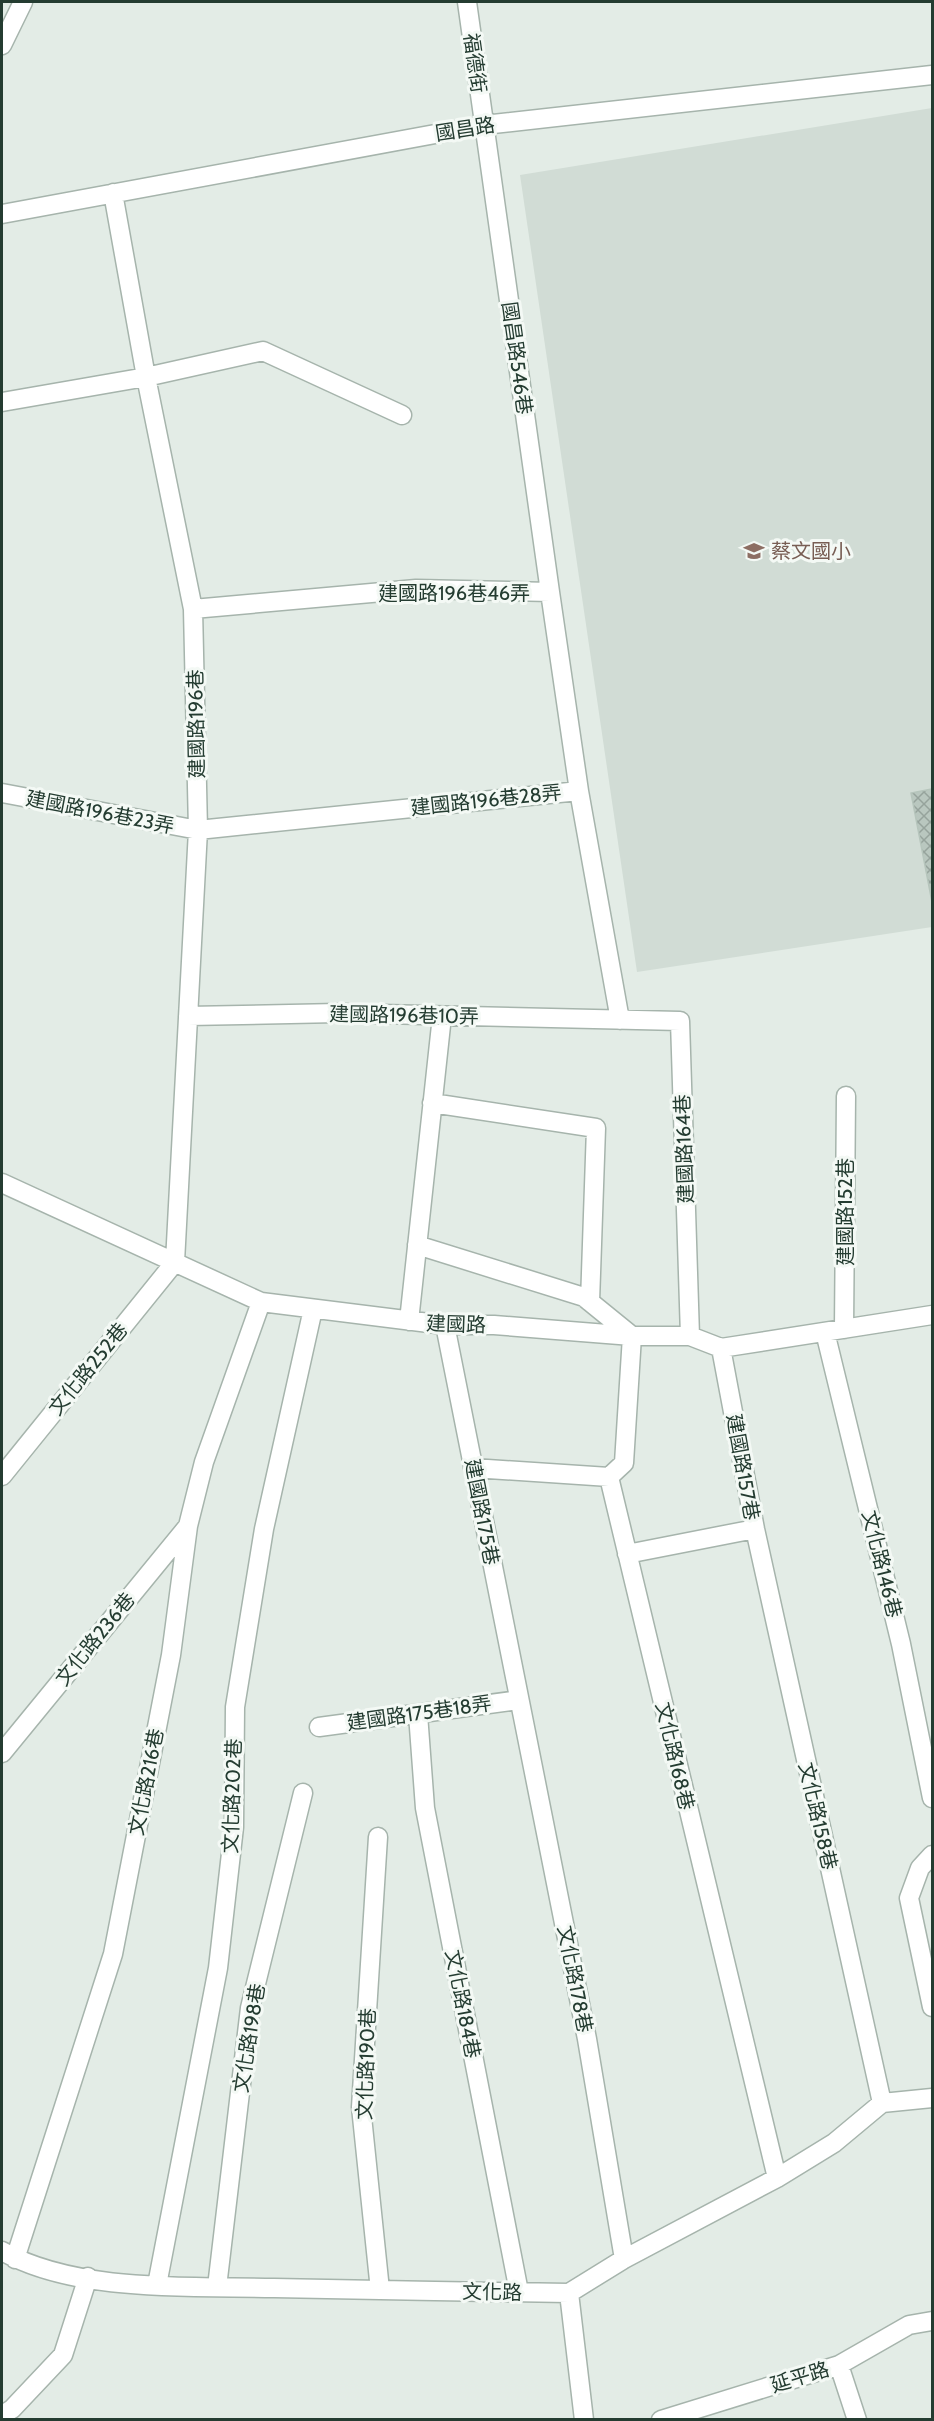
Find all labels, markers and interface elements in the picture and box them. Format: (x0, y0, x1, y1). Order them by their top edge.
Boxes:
street label: 福德街 (459, 32, 491, 94)
street label: 國昌路 (433, 112, 497, 146)
street label: 國昌路546巷 (497, 300, 537, 416)
school or university icon: 蔡文國小 (742, 539, 766, 563)
place label: 蔡文國小 (771, 539, 851, 563)
street label: 建國路196巷46弄 (378, 581, 530, 605)
street label: 建國路196巷 (183, 669, 209, 779)
street label: 建國路196巷28弄 (409, 780, 563, 820)
street label: 建國路196巷23弄 (24, 786, 176, 838)
street label: 建國路196巷10弄 (329, 1002, 479, 1028)
street label: 建國路164巷 (670, 1094, 698, 1204)
street label: 建國路152巷 (833, 1158, 857, 1266)
street label: 建國路 (426, 1311, 486, 1337)
street label: 文化路252巷 (44, 1318, 132, 1420)
street label: 建國路157巷 (722, 1412, 764, 1522)
street label: 建國路175巷 (460, 1457, 504, 1567)
street label: 文化路146巷 (857, 1508, 907, 1620)
street label: 文化路236巷 (50, 1588, 140, 1690)
street label: 建國路175巷18弄 (345, 1691, 493, 1735)
street label: 文化路168巷 (651, 1700, 699, 1812)
street label: 文化路216巷 (124, 1727, 168, 1837)
street label: 文化路202巷 (218, 1738, 246, 1854)
street label: 文化路158巷 (794, 1760, 842, 1872)
street label: 文化路178巷 (553, 1923, 597, 2035)
street label: 文化路184巷 (441, 1948, 485, 2060)
street label: 文化路198巷 (229, 1982, 269, 2094)
street label: 文化路190巷 (352, 2008, 380, 2120)
street label: 文化路 (462, 2279, 522, 2305)
street label: 延平路 (768, 2357, 832, 2397)

